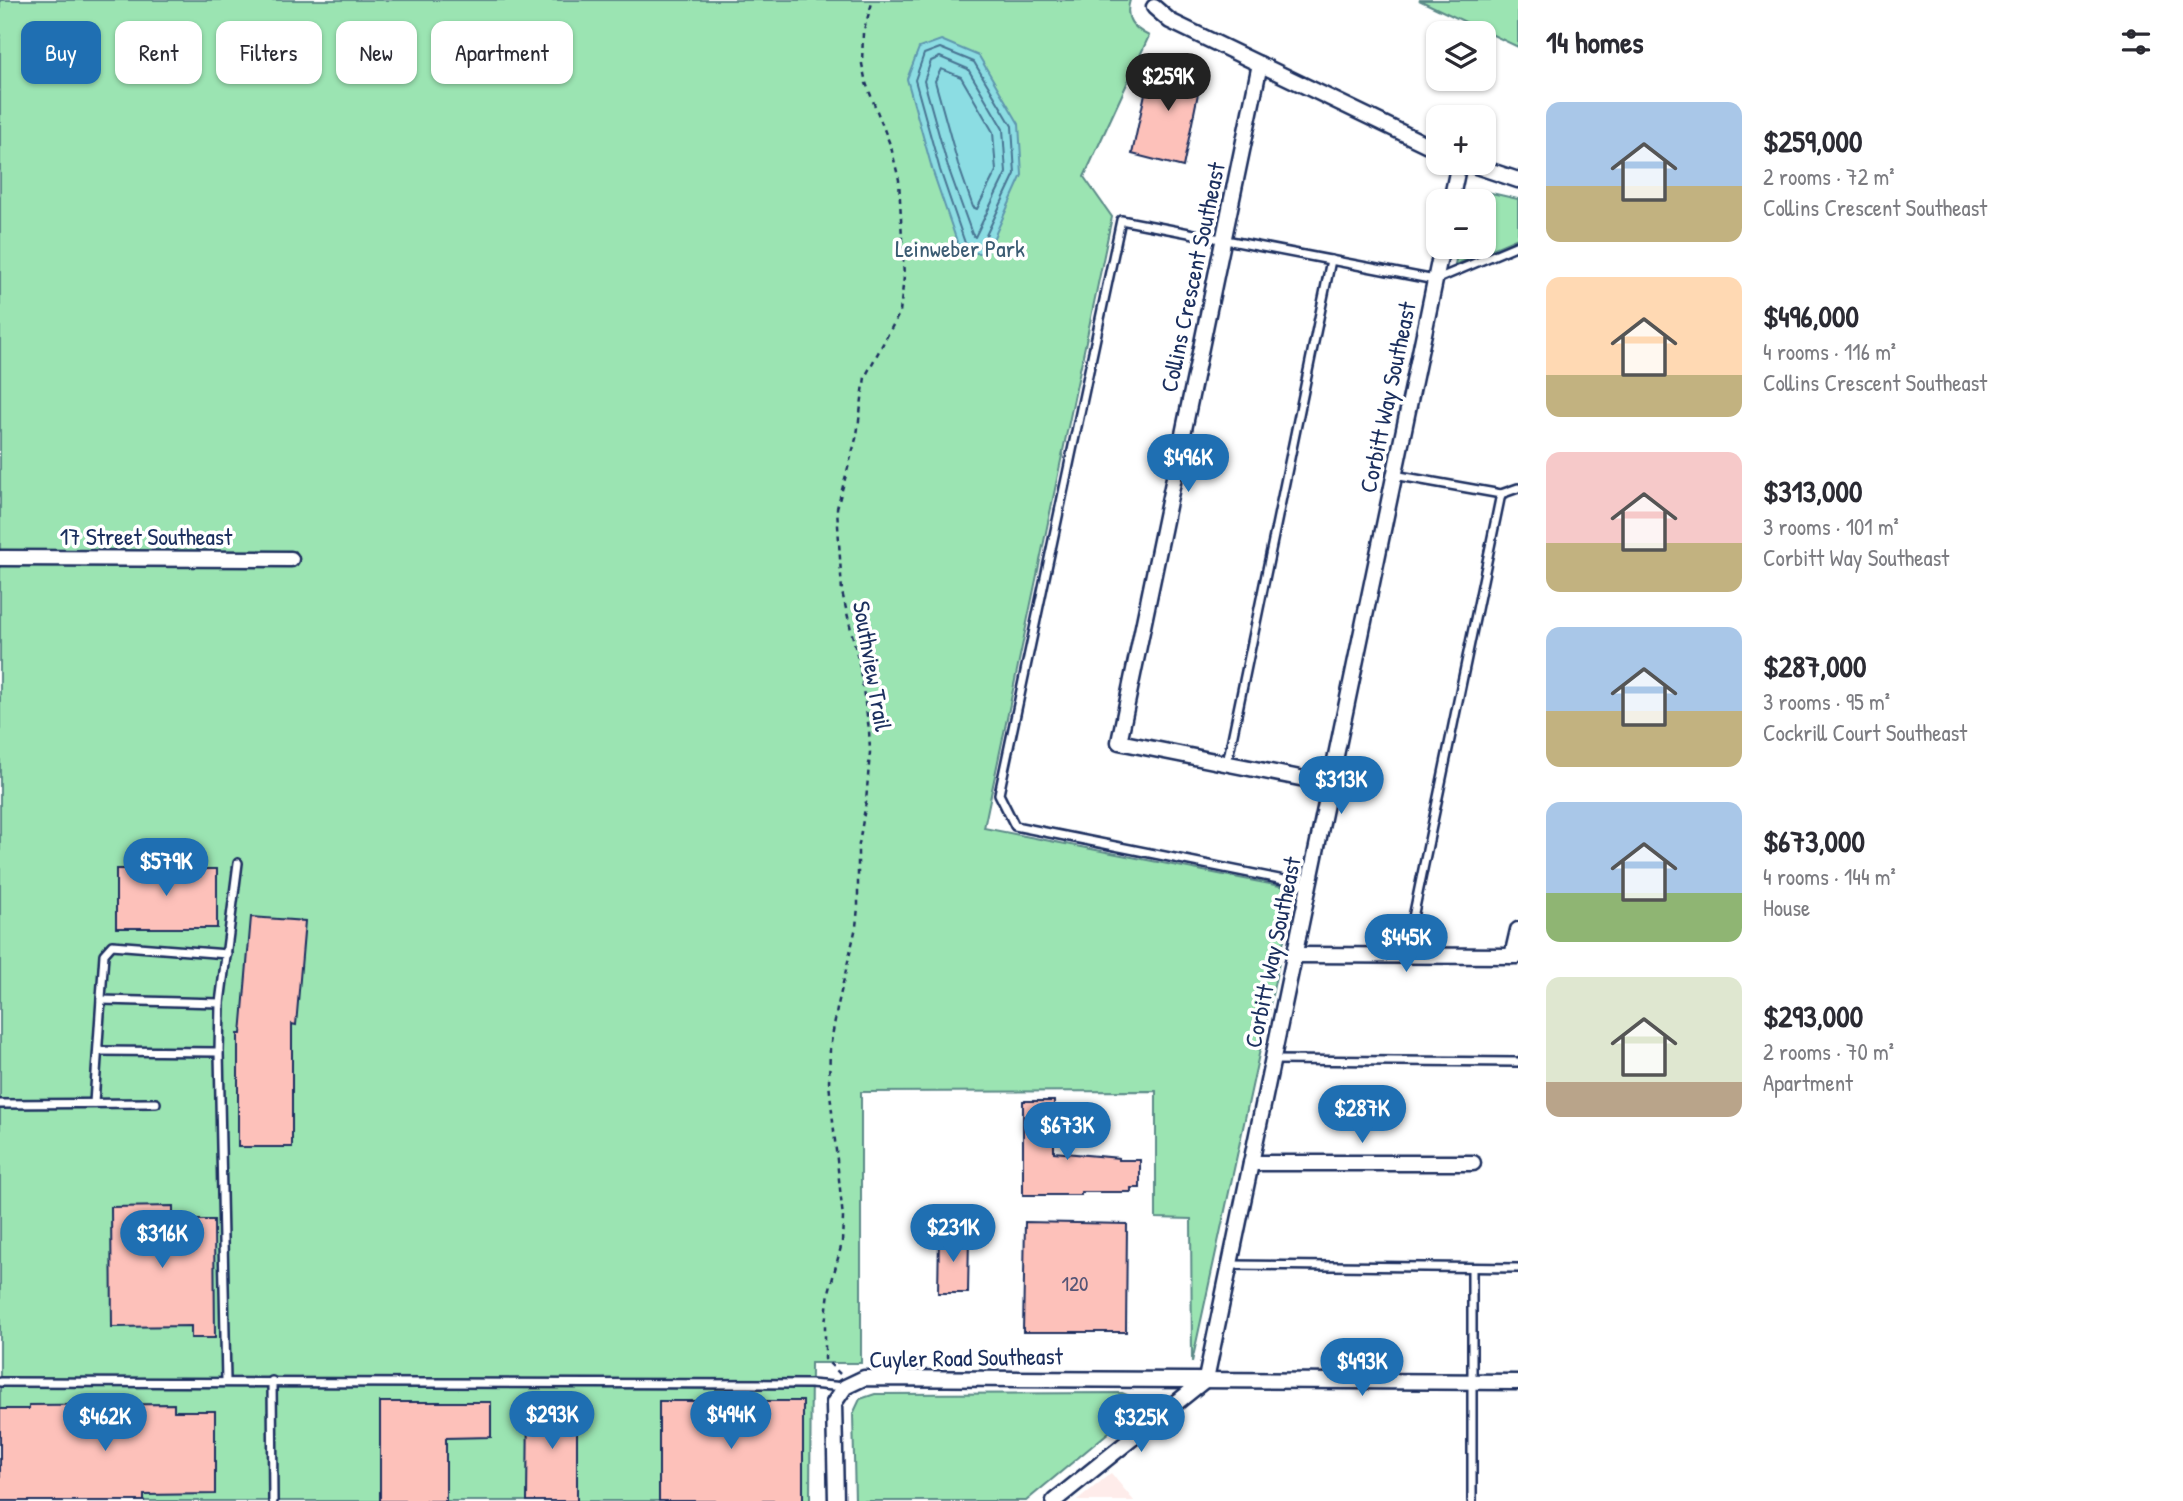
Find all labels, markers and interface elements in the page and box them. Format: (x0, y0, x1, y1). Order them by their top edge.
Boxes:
chip: Buy (21, 21, 101, 84)
chip: Rent (115, 21, 202, 84)
chip: Filters (216, 21, 322, 84)
chip: New (336, 21, 417, 84)
chip: Apartment (431, 21, 573, 84)
map controls (1426, 21, 1496, 259)
button: layers (1426, 21, 1496, 91)
text: 14 homes (1546, 22, 1644, 62)
icon: filters (2117, 23, 2155, 61)
pin: $259K (1119, 54, 1217, 113)
text: $259K (1142, 60, 1194, 91)
button: + (1426, 105, 1496, 175)
text: $259,000 (1763, 121, 1862, 161)
icon: home (1602, 130, 1686, 214)
street label: Collins Crescent Southeast (1152, 159, 1232, 395)
text: 2 rooms · 72 m² (1763, 161, 1895, 192)
button: − (1426, 189, 1496, 259)
text: Collins Crescent Southeast (1763, 192, 1987, 223)
park label: Leinweber Park (895, 232, 1025, 264)
text: $496,000 (1763, 296, 1859, 336)
street label: Corbitt Way Southeast (1351, 298, 1423, 495)
icon: home (1602, 305, 1686, 389)
text: 4 rooms · 116 m² (1763, 336, 1896, 367)
text: Collins Crescent Southeast (1763, 367, 1987, 398)
pin: $496K (1139, 434, 1237, 494)
text: $496K (1163, 441, 1213, 472)
text: $313,000 (1763, 471, 1862, 511)
icon: home (1602, 480, 1686, 564)
text: 3 rooms · 101 m² (1763, 511, 1899, 542)
street label: 17 Street Southeast (60, 520, 233, 552)
text: Corbitt Way Southeast (1763, 542, 1949, 573)
street label: Southview Trail (846, 599, 900, 734)
text: $287,000 (1763, 646, 1866, 686)
icon: home (1602, 655, 1686, 739)
text: 3 rooms · 95 m² (1763, 686, 1890, 717)
text: Cockrill Court Southeast (1763, 717, 1967, 748)
pin: $313K (1292, 756, 1390, 816)
text: $313K (1315, 763, 1367, 794)
text: $673,000 (1763, 821, 1865, 861)
icon: home (1602, 830, 1686, 914)
pin: $579K (117, 838, 215, 898)
text: $579K (139, 845, 193, 876)
street label: Corbitt Way Southeast (1236, 853, 1308, 1050)
text: 4 rooms · 144 m² (1763, 861, 1896, 892)
text: House (1763, 892, 1810, 923)
pin: $445K (1357, 914, 1455, 974)
text: $445K (1381, 921, 1431, 952)
text: $293,000 (1763, 996, 1863, 1036)
icon: home (1602, 1005, 1686, 1089)
text: 2 rooms · 70 m² (1763, 1036, 1894, 1067)
text: Apartment (1763, 1067, 1853, 1098)
pin: $287K (1313, 1086, 1411, 1145)
text: $287K (1334, 1092, 1390, 1123)
pin: $673K (1018, 1102, 1116, 1162)
text: $673K (1040, 1109, 1094, 1140)
pin: $231K (904, 1204, 1002, 1264)
pin: $316K (113, 1210, 211, 1270)
text: $231K (926, 1211, 980, 1242)
text: $316K (136, 1217, 188, 1248)
house number: 120 (1062, 1269, 1088, 1298)
pin: $493K (1313, 1338, 1411, 1398)
street label: Cuyler Road Southeast (869, 1339, 1064, 1375)
text: $493K (1336, 1345, 1388, 1376)
pin: $293K (503, 1392, 601, 1451)
pin: $494K (682, 1392, 780, 1451)
pin: $462K (56, 1394, 154, 1453)
pin: $325K (1092, 1394, 1190, 1454)
text: $293K (525, 1398, 579, 1429)
text: $494K (706, 1398, 756, 1429)
text: $462K (79, 1400, 131, 1431)
text: $325K (1114, 1401, 1168, 1432)

